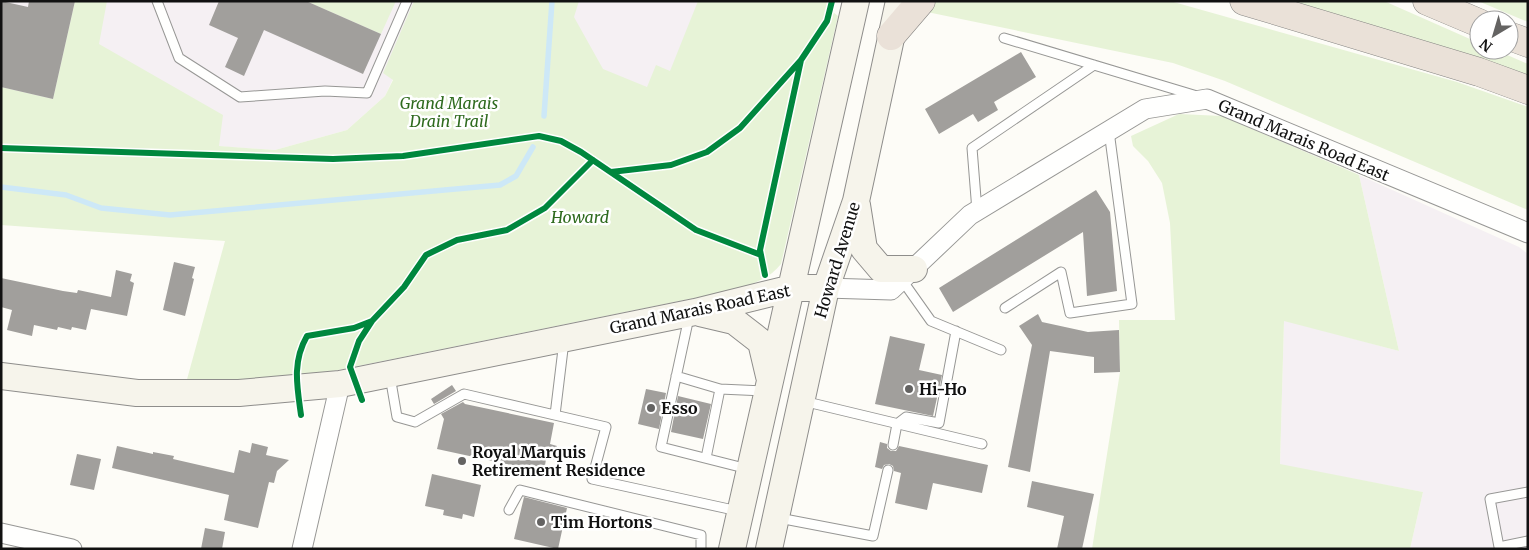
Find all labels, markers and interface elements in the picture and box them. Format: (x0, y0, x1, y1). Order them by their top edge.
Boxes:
north arrow (1469, 10, 1519, 60)
text: N (1476, 35, 1496, 56)
park label: Grand Marais Drain Trail (400, 93, 499, 131)
street label: Grand Marais Road East (1215, 95, 1393, 185)
street label: Howard Avenue (810, 200, 864, 320)
park label: Howard (550, 207, 610, 227)
street label: Grand Marais Road East (608, 280, 793, 338)
place label: Hi-Ho (919, 379, 967, 399)
marker: Hi-Ho (903, 383, 915, 395)
place label: Esso (661, 398, 698, 418)
marker: Esso (645, 402, 657, 414)
place label: Royal Marquis Retirement Residence (472, 442, 646, 480)
marker: Royal Marquis Retirement Residence (456, 455, 468, 467)
place label: Tim Hortons (551, 512, 653, 532)
marker: Tim Hortons (535, 516, 547, 528)

